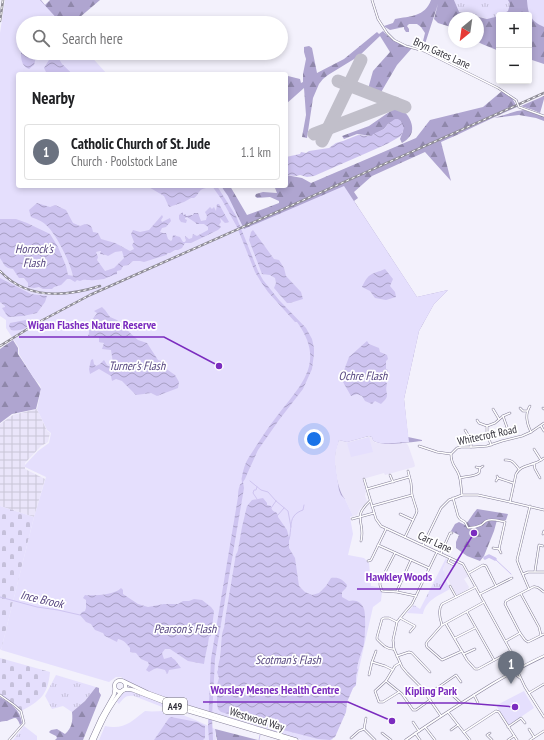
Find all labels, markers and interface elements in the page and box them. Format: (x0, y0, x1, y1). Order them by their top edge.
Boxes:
north arrow (448, 12, 484, 48)
map controls (496, 12, 532, 84)
button: + (496, 12, 532, 48)
search box (16, 16, 288, 60)
icon: search (30, 27, 52, 49)
text: Search here (62, 29, 123, 48)
street label: Bryn Gates Lane (411, 34, 473, 72)
button: − (496, 48, 532, 84)
text: Nearby (32, 87, 75, 109)
text: Catholic Church of St. Jude (71, 134, 210, 153)
text: 1 (43, 144, 49, 161)
text: 1.1 km (241, 144, 271, 161)
text: Church · Poolstock Lane (71, 153, 177, 170)
water label: Horrock's Flash (15, 241, 55, 270)
callout: Wigan Flashes Nature Reserve (19, 313, 164, 337)
text: Wigan Flashes Nature Reserve (27, 317, 156, 332)
water label: Turner's Flash (109, 358, 166, 373)
water label: Ochre Flash (339, 368, 388, 383)
street label: Whitecroft Road (456, 422, 518, 448)
your location (304, 429, 324, 449)
street label: Carr Lane (416, 528, 455, 556)
callout: Hawkley Woods (357, 565, 440, 589)
text: Hawkley Woods (366, 569, 432, 584)
water label: Ince Brook (19, 587, 66, 612)
water label: Pearson's Flash (154, 621, 217, 636)
pin: 1 (498, 651, 524, 684)
water label: Scotman's Flash (255, 652, 322, 667)
callout: Worsley Mesnes Health Centre (203, 678, 348, 702)
callout: Kipling Park (397, 679, 465, 703)
text: Worsley Mesnes Health Centre (210, 682, 339, 697)
text: Kipling Park (405, 683, 457, 698)
road number: A49 (163, 698, 187, 714)
street label: Westwood Way (228, 704, 287, 734)

